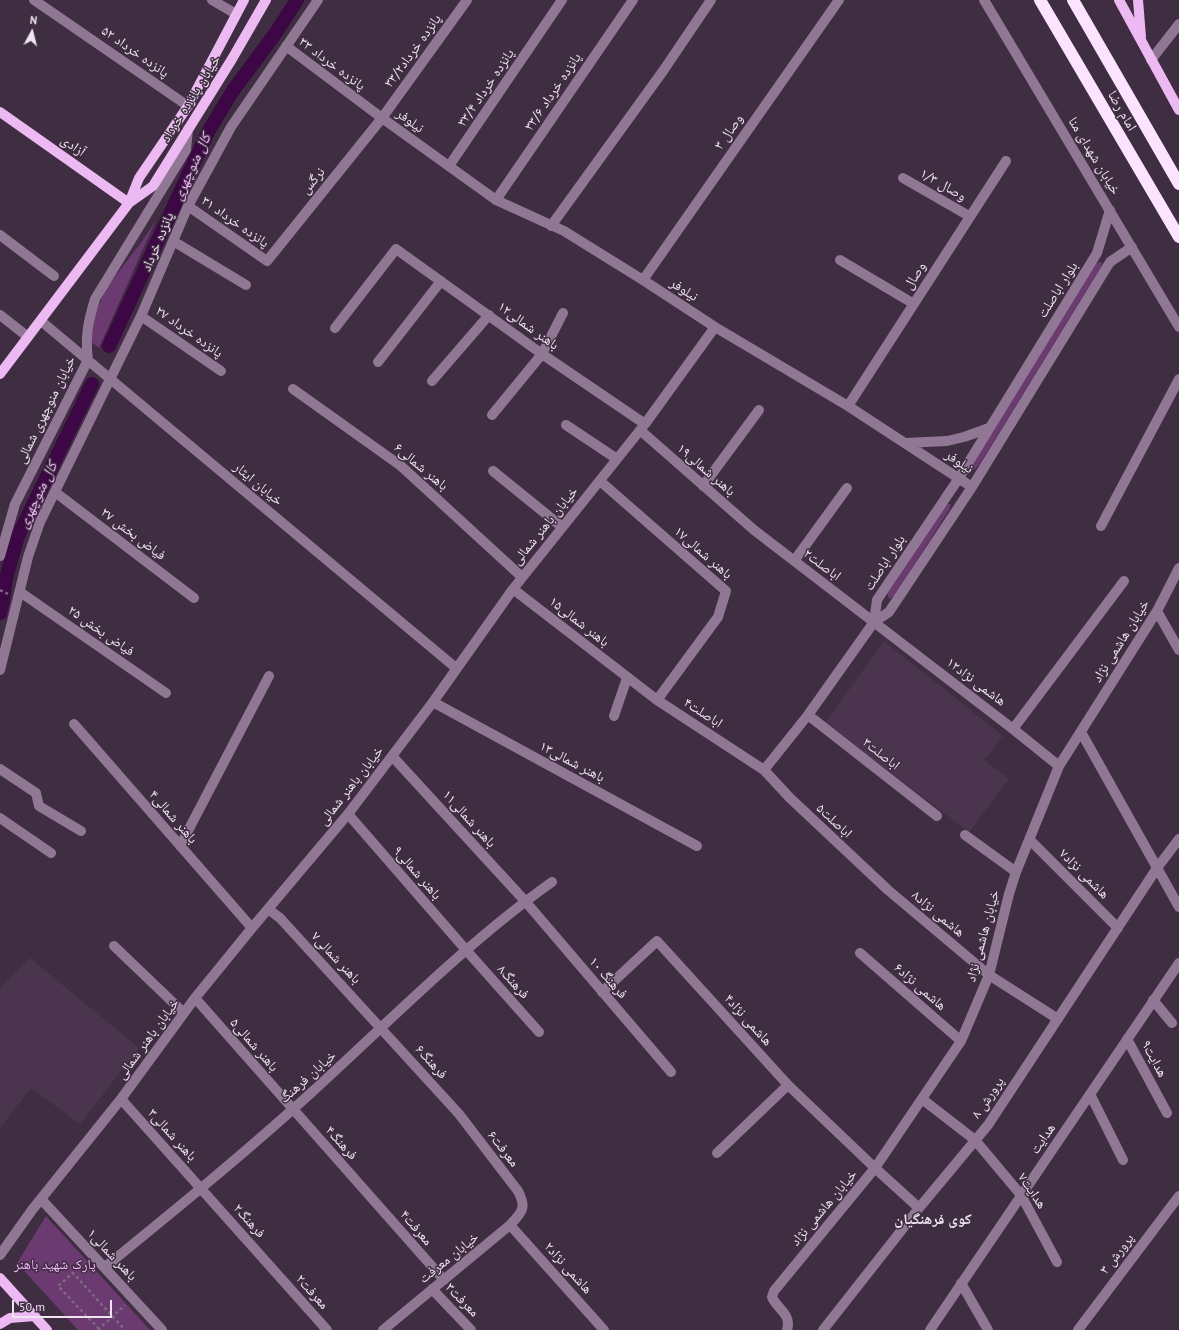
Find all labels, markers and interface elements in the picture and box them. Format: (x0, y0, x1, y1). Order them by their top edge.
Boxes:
street label: پانزده خرداد۳۳/۲ (381, 11, 445, 91)
north arrow (12, 12, 52, 52)
text: N (29, 13, 38, 27)
street label: پانزده خرداد ۵۲ (98, 22, 172, 82)
street label: پانزده خرداد ۳۳ (295, 34, 369, 94)
street label: پانزده خرداد ۳۳/۴ (454, 46, 518, 130)
street label: پانزده خرداد ۳۳/۶ (521, 50, 585, 134)
street label: خیابان پانزده خرداد (158, 52, 224, 146)
street label: امام رضا (1104, 88, 1140, 134)
street label: نیلوفر (393, 105, 427, 137)
street label: وصال ۳ (711, 111, 747, 153)
street label: خیابان شهدای منا (1064, 114, 1124, 198)
water label: کال منوچهری (169, 131, 215, 203)
street label: آزادی (57, 132, 89, 160)
street label: نرگس (297, 164, 329, 198)
street label: وصال ۱/۳ (917, 165, 969, 205)
street label: پانزده خرداد ۳۱ (198, 192, 272, 252)
street label: پانزده خرداد (138, 210, 178, 274)
street label: وصال (900, 259, 930, 293)
street label: بلوار اباصلت (1034, 259, 1082, 321)
street label: نیلوفر (667, 275, 701, 305)
street label: باهنر شمالی۱۲ (494, 298, 562, 354)
street label: پانزده خرداد ۲۷ (152, 302, 226, 362)
street label: خیابان منوچهری شمالی (13, 354, 79, 466)
street label: باهنر شمالی۶ (391, 440, 451, 494)
street label: باهنر شمالی۱۹ (673, 440, 739, 500)
street label: نیلوفر (942, 447, 976, 477)
water label: کال منوچهری (14, 459, 62, 531)
street label: خیابان ایثار (230, 459, 286, 509)
street label: خیابان باهنر شمالی (508, 483, 582, 569)
street label: فیاض بخش ۲۷ (97, 504, 169, 564)
street label: باهنر شمالی۱۷ (670, 523, 736, 583)
street label: بلوار اباصلت (861, 532, 909, 594)
street label: اباصلت۲ (800, 545, 844, 585)
street label: باهنر شمالی۱۵ (546, 593, 612, 651)
street label: خیابان هاشمی نژاد (1089, 596, 1153, 686)
street label: فیاض بخش ۲۵ (65, 602, 137, 660)
street label: هاشمی نژاد۱۲ (943, 654, 1009, 710)
street label: اباصلت۴ (680, 694, 726, 732)
street label: اباصلت۳ (859, 734, 903, 774)
street label: باهنر شمالی۱۳ (536, 738, 608, 786)
street label: خیابان باهنر شمالی (315, 743, 387, 829)
street label: باهنر شمالی۴ (145, 787, 201, 847)
street label: باهنر شمالی۱۱ (439, 787, 499, 851)
street label: اباصلت۵ (813, 800, 855, 842)
street label: باهنر شمالی۹ (389, 843, 445, 903)
street label: هاشمی نژاد۷ (1055, 845, 1113, 903)
street label: هاشمی نژاد۸ (908, 887, 968, 941)
street label: خیابان هاشمی نژاد (963, 888, 1003, 984)
street label: باهنر شمالی۷ (308, 928, 364, 988)
street label: فرهنگ ۱۰ (585, 954, 631, 1002)
street label: هاشمی نژاد۶ (890, 960, 950, 1014)
street label: فرهنگ۸ (493, 962, 533, 1002)
street label: هاشمی نژاد۴ (720, 991, 776, 1049)
street label: خیابان باهنر شمالی (113, 995, 183, 1083)
street label: باهنر شمالی۵ (226, 1015, 282, 1075)
street label: هدایت۹ (1137, 1038, 1171, 1080)
street label: فرهنگ۶ (411, 1042, 451, 1082)
street label: خیابان فرهنگ (276, 1047, 340, 1107)
street label: پرورش ۸ (968, 1074, 1008, 1122)
street label: باهنر شمالی۳ (144, 1105, 200, 1165)
street label: هدایت (1027, 1120, 1059, 1158)
street label: فرهنگ۴ (321, 1123, 361, 1163)
street label: معرفت۶ (484, 1128, 522, 1170)
street label: خیابان هاشمی نژاد (787, 1166, 861, 1250)
street label: هدایت۷ (1014, 1170, 1050, 1212)
street label: فرهنگ۲ (229, 1201, 269, 1241)
street label: معرفت۴ (396, 1207, 436, 1249)
district label: کوی فرهنگیان (894, 1211, 972, 1229)
street label: باهنر شمالی۱ (84, 1225, 140, 1285)
street label: خیابان معرفت (416, 1229, 482, 1287)
street label: پرورش ۳ (1096, 1230, 1138, 1278)
street label: هاشمی نژاد۲ (540, 1239, 596, 1297)
park label: پارک شهید باهنر (14, 1257, 96, 1273)
street label: معرفت۲ (292, 1271, 332, 1313)
street label: معرفت۳ (442, 1279, 482, 1321)
scale bar (14, 1292, 114, 1318)
text: 50 m (19, 1299, 45, 1314)

